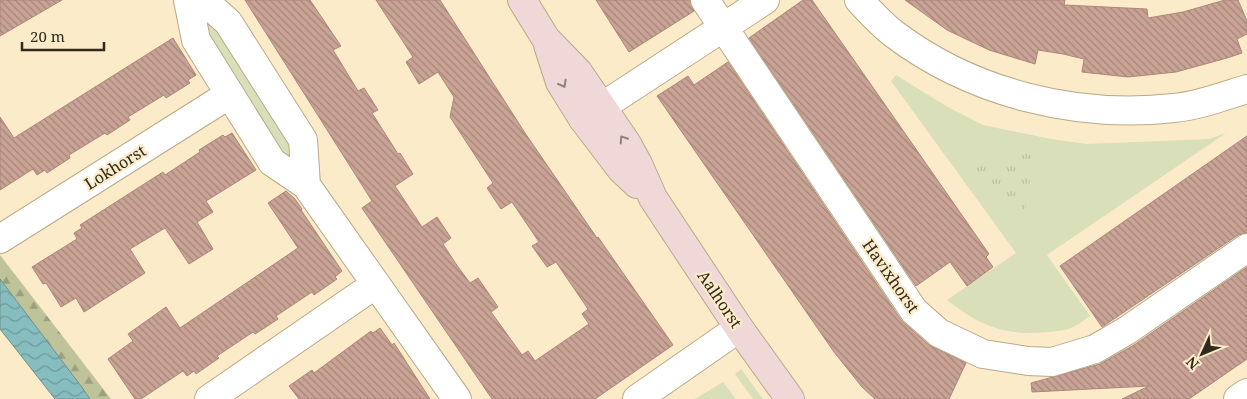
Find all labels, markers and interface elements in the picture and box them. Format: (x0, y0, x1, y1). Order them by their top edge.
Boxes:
scale bar (22, 20, 105, 52)
text: 20 m (30, 26, 65, 46)
one-way arrow (556, 79, 566, 88)
one-way arrow (620, 135, 630, 144)
street label: Lokhorst (80, 139, 150, 194)
street label: Havixhorst (858, 235, 925, 317)
street label: Aalhorst (693, 266, 748, 332)
north arrow (1177, 329, 1227, 379)
text: N (1182, 353, 1203, 374)

